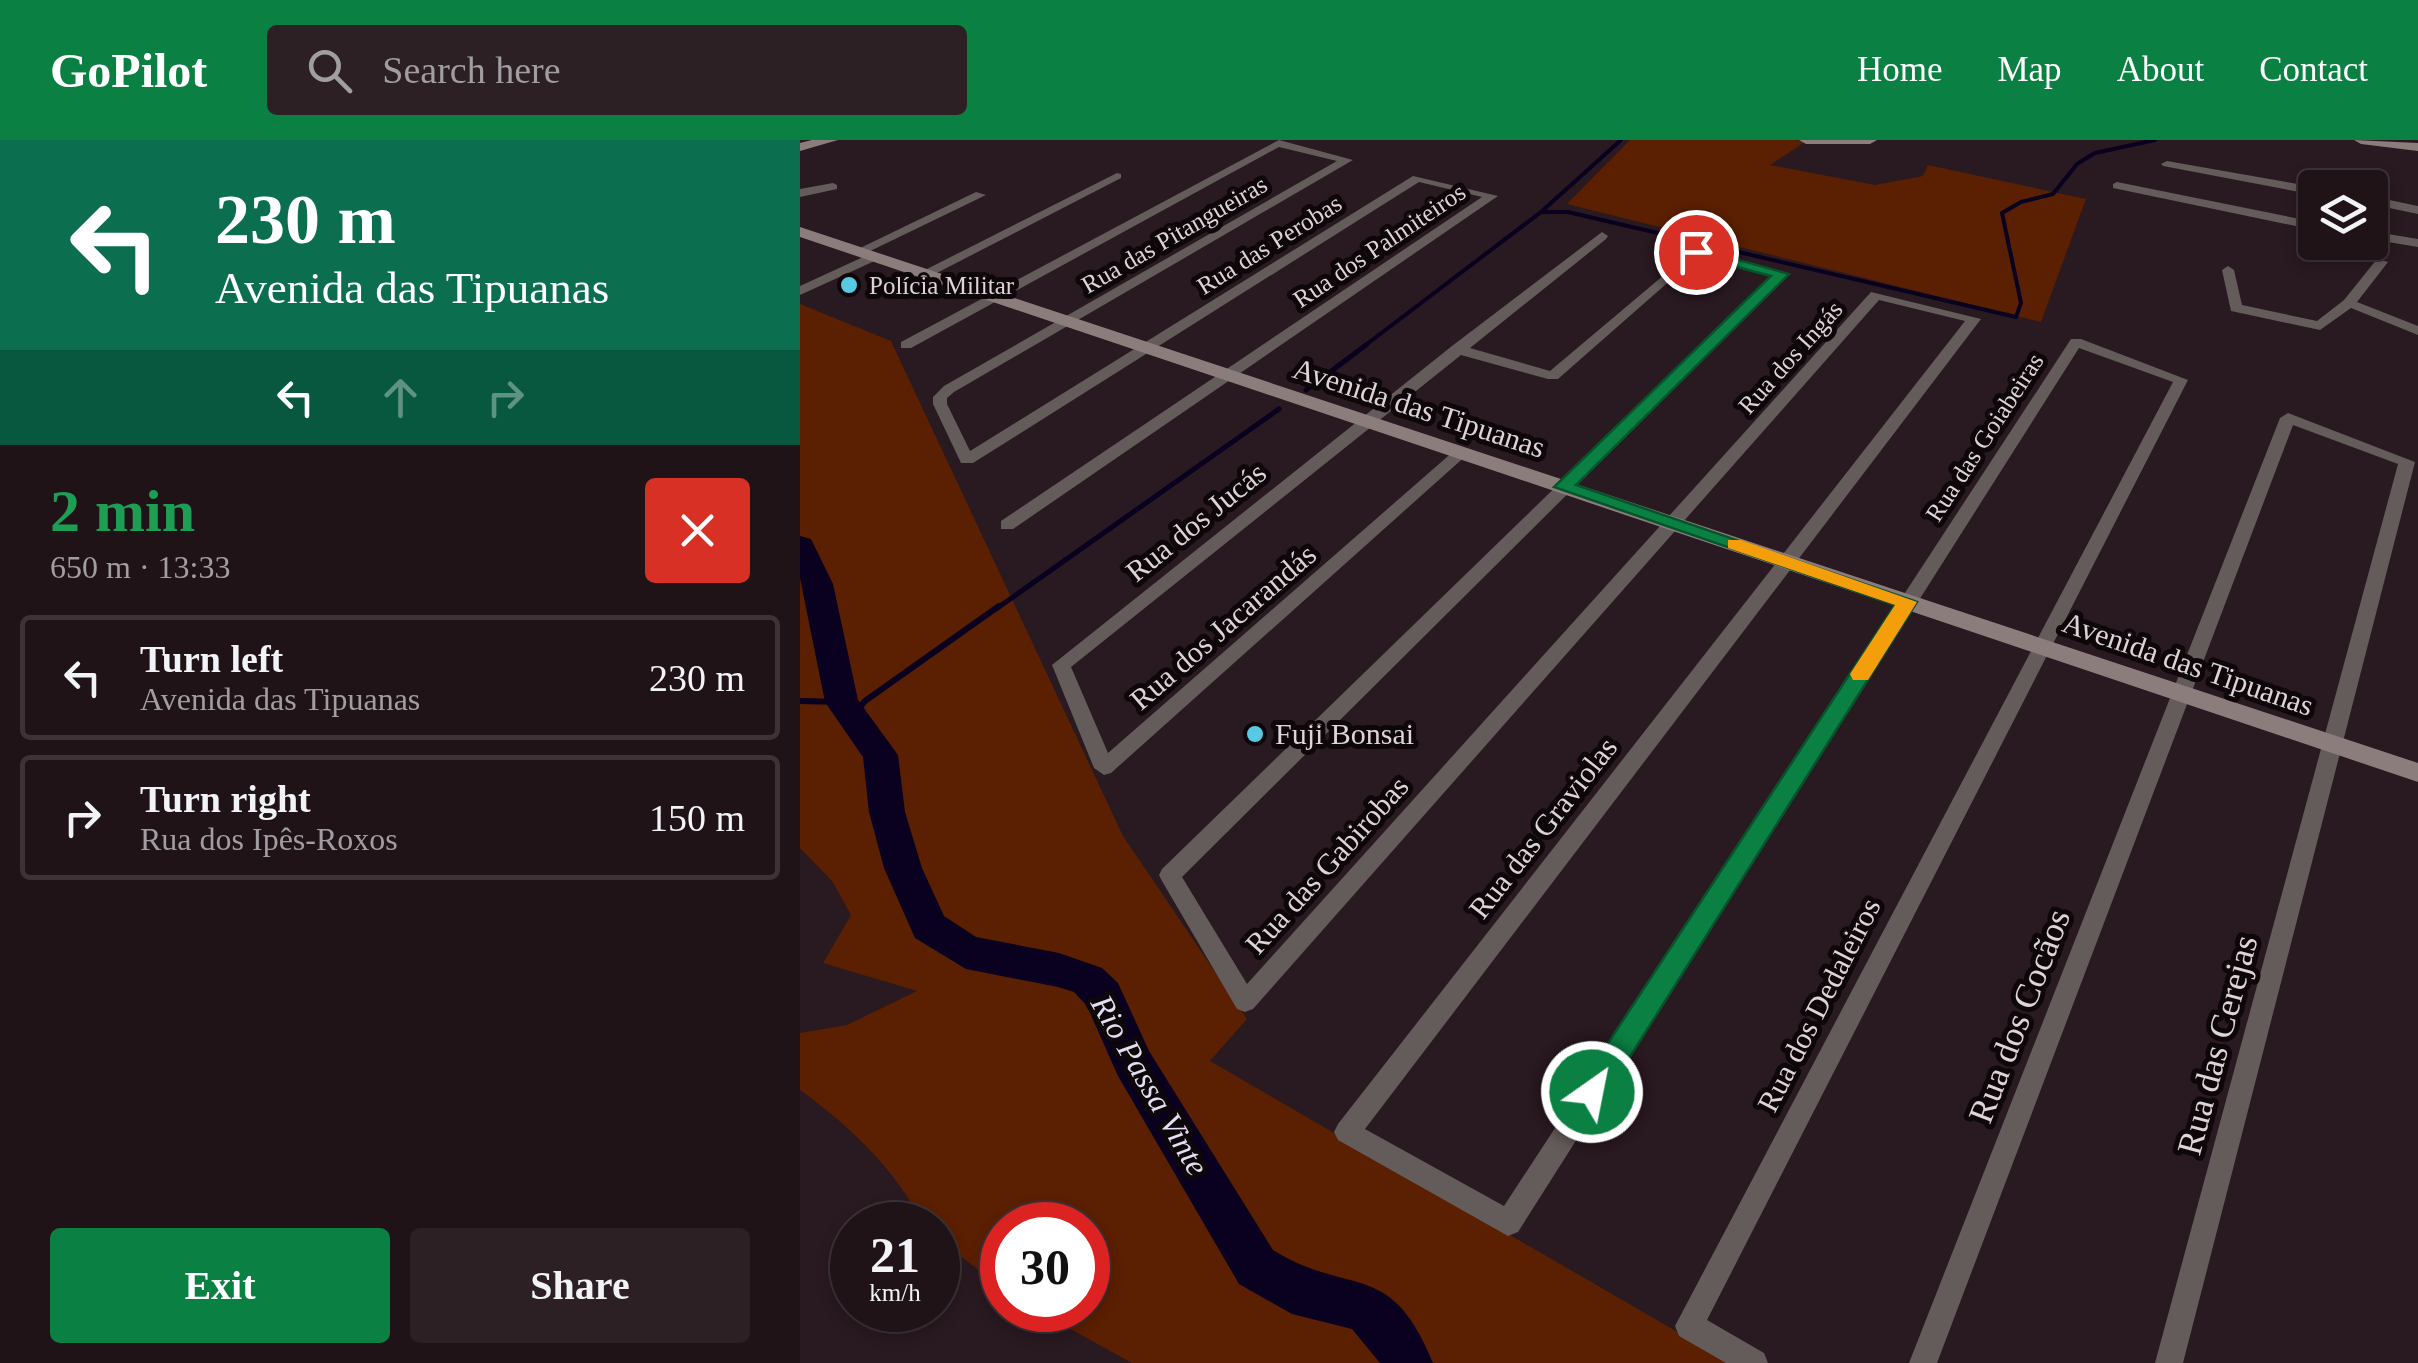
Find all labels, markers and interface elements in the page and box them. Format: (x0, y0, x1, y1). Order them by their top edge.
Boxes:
search box (267, 25, 967, 115)
icon: search (302, 43, 357, 98)
text: GoPilot (50, 44, 207, 97)
text: Search here (382, 49, 561, 91)
text: Home (1857, 50, 1942, 89)
text: Map (1997, 50, 2062, 89)
text: About (2117, 50, 2204, 89)
text: Contact (2259, 50, 2368, 89)
street label: Rua das Pitangueiras (1077, 170, 1272, 299)
map controls (2298, 170, 2388, 260)
button: layers (2298, 170, 2388, 260)
street label: Rua dos Palmiteiros (1288, 178, 1470, 313)
icon: left (50, 180, 180, 310)
text: 230 m (215, 181, 396, 258)
street label: Rua das Perobas (1192, 189, 1346, 300)
pin (1654, 210, 1739, 295)
icon: arrive (1669, 225, 1724, 280)
text: Avenida das Tipuanas (215, 263, 609, 313)
place label: Polícia Militar (869, 272, 1015, 299)
marker: Polícia Militar (838, 274, 860, 296)
street label: Rua dos Ingás (1733, 296, 1848, 419)
street label: Rua das Goiabeiras (1920, 348, 2049, 526)
street label: Avenida das Tipuanas (1289, 351, 1549, 464)
icon: left (268, 370, 323, 425)
icon: ahead (373, 370, 428, 425)
icon: right (478, 370, 533, 425)
street label: Rua dos Jucás (1119, 455, 1272, 588)
text: 2 min (50, 478, 195, 544)
button: close (645, 478, 750, 583)
street label: Rua dos Jacarandás (1123, 537, 1322, 716)
text: 650 m · 13:33 (50, 549, 230, 585)
street label: Avenida das Tipuanas (2059, 605, 2318, 722)
text: Turn left (140, 638, 283, 680)
icon: left (55, 650, 110, 705)
text: 230 m (649, 657, 745, 699)
text: Avenida das Tipuanas (140, 681, 420, 717)
place label: Fuji Bonsai (1275, 717, 1414, 750)
marker: Fuji Bonsai (1244, 723, 1266, 745)
street label: Rua das Graviolas (1462, 731, 1623, 925)
street label: Rua das Gabirobas (1239, 769, 1415, 960)
text: Turn right (140, 778, 311, 820)
icon: right (55, 790, 110, 845)
text: 150 m (649, 797, 745, 839)
text: Rua dos Ipês-Roxos (140, 821, 398, 857)
street label: Rua dos Dedaleiros (1751, 893, 1887, 1117)
street label: Rua dos Cocãos (1961, 904, 2078, 1128)
street label: Rua das Cerejas (2169, 931, 2265, 1159)
water label: Rio Passa Vinte (1083, 988, 1216, 1181)
position arrow (1540, 1040, 1644, 1144)
speed limit sign: 30 (980, 1202, 1110, 1332)
text: 21 (870, 1227, 920, 1283)
button: Exit (50, 1228, 390, 1343)
button: Share (410, 1228, 750, 1343)
text: km/h (869, 1279, 921, 1306)

